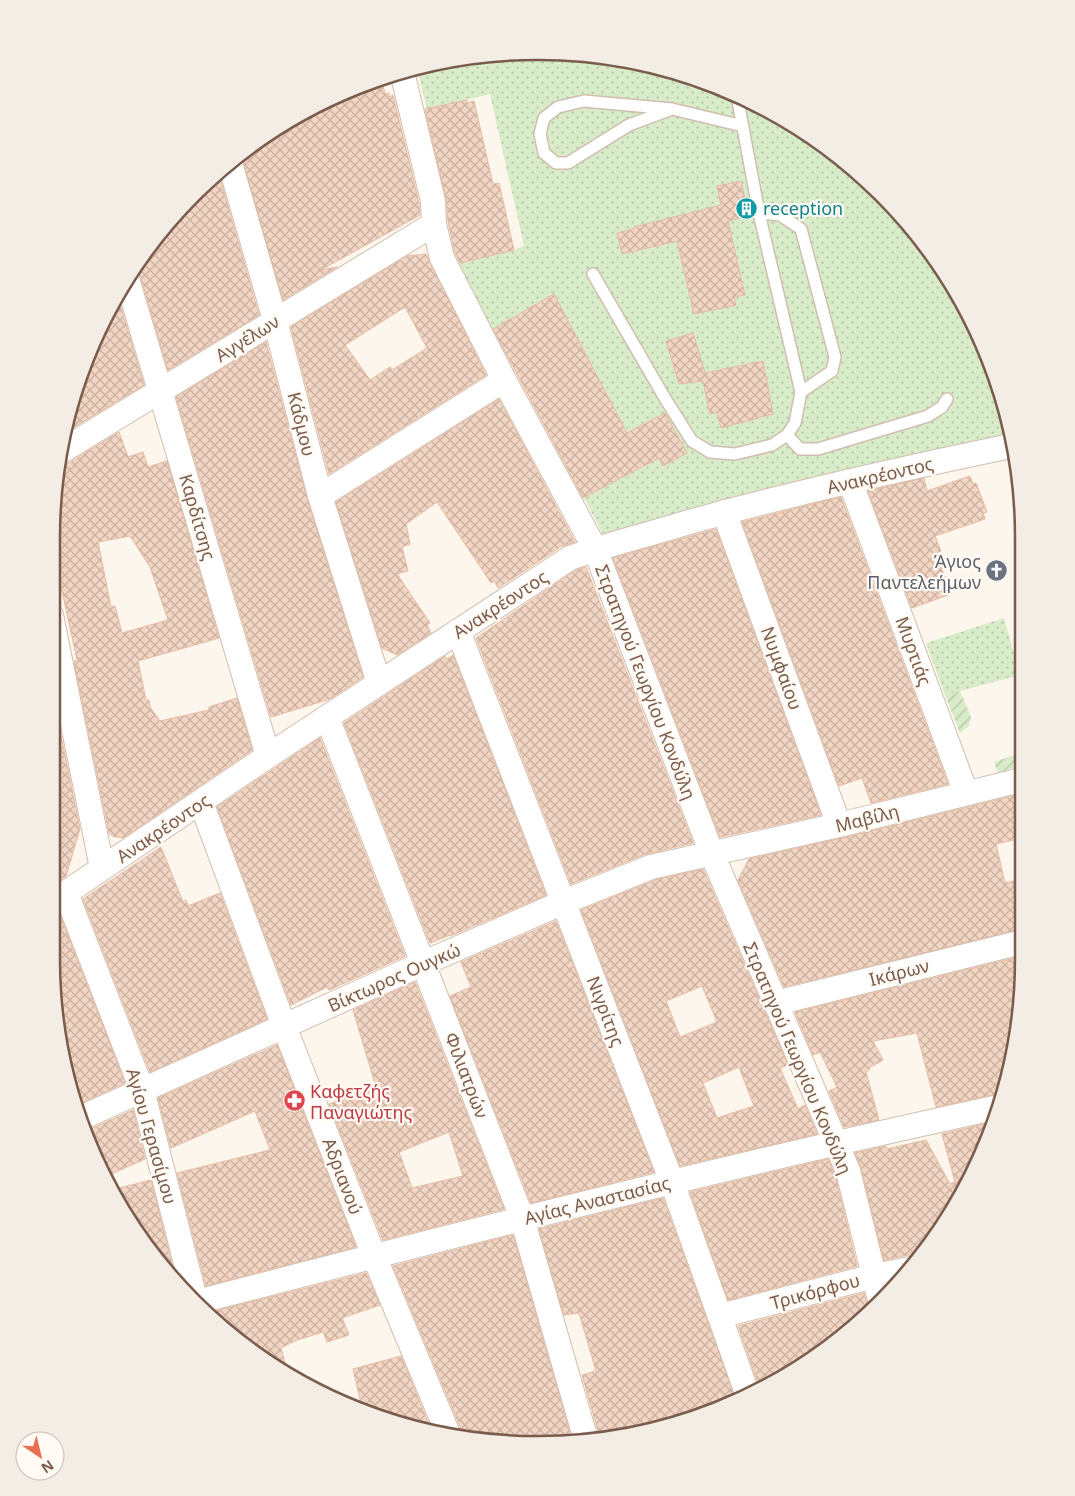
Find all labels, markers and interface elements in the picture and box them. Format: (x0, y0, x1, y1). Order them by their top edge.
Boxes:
building icon: reception (735, 196, 759, 220)
place label: reception (763, 196, 843, 220)
street label: Αγγέλων (211, 309, 283, 367)
street label: Κάδμου (282, 389, 322, 459)
street label: Ανακρέοντος (824, 451, 936, 499)
street label: Καρδίτσης (174, 471, 222, 563)
place label: Άγιος Παντελεήμων (867, 549, 981, 594)
church icon: Άγιος Παντελεήμων (985, 559, 1009, 583)
street label: Στρατηγού Γεωργίου Κονδύλη (590, 561, 702, 803)
street label: Ανακρέοντος (448, 564, 552, 644)
street label: Μυρτιάς (890, 613, 938, 689)
street label: Νυμφαίου (756, 623, 808, 713)
street label: Ανακρέοντος (111, 788, 215, 868)
street label: Μαβίλη (833, 799, 901, 837)
street label: Βίκτωρος Ουγκώ (324, 937, 464, 1017)
street label: Στρατηγού Γεωργίου Κονδύλη (738, 938, 858, 1178)
street label: Ικάρων (866, 953, 932, 991)
street label: Νιγρίτης (582, 972, 630, 1050)
street label: Φιλιατρών (440, 1029, 494, 1121)
street label: Αγίου Γερασίμου (121, 1065, 183, 1207)
place label: Καφετζής Παναγιώτης (310, 1079, 412, 1124)
pharmacy icon: Καφετζής Παναγιώτης (282, 1089, 306, 1113)
street label: Αδριανού (317, 1134, 369, 1218)
street label: Αγίας Αναστασίας (522, 1170, 673, 1230)
street label: Τρικόρφου (768, 1268, 862, 1314)
north arrow (15, 1431, 65, 1481)
text: N (38, 1456, 58, 1478)

